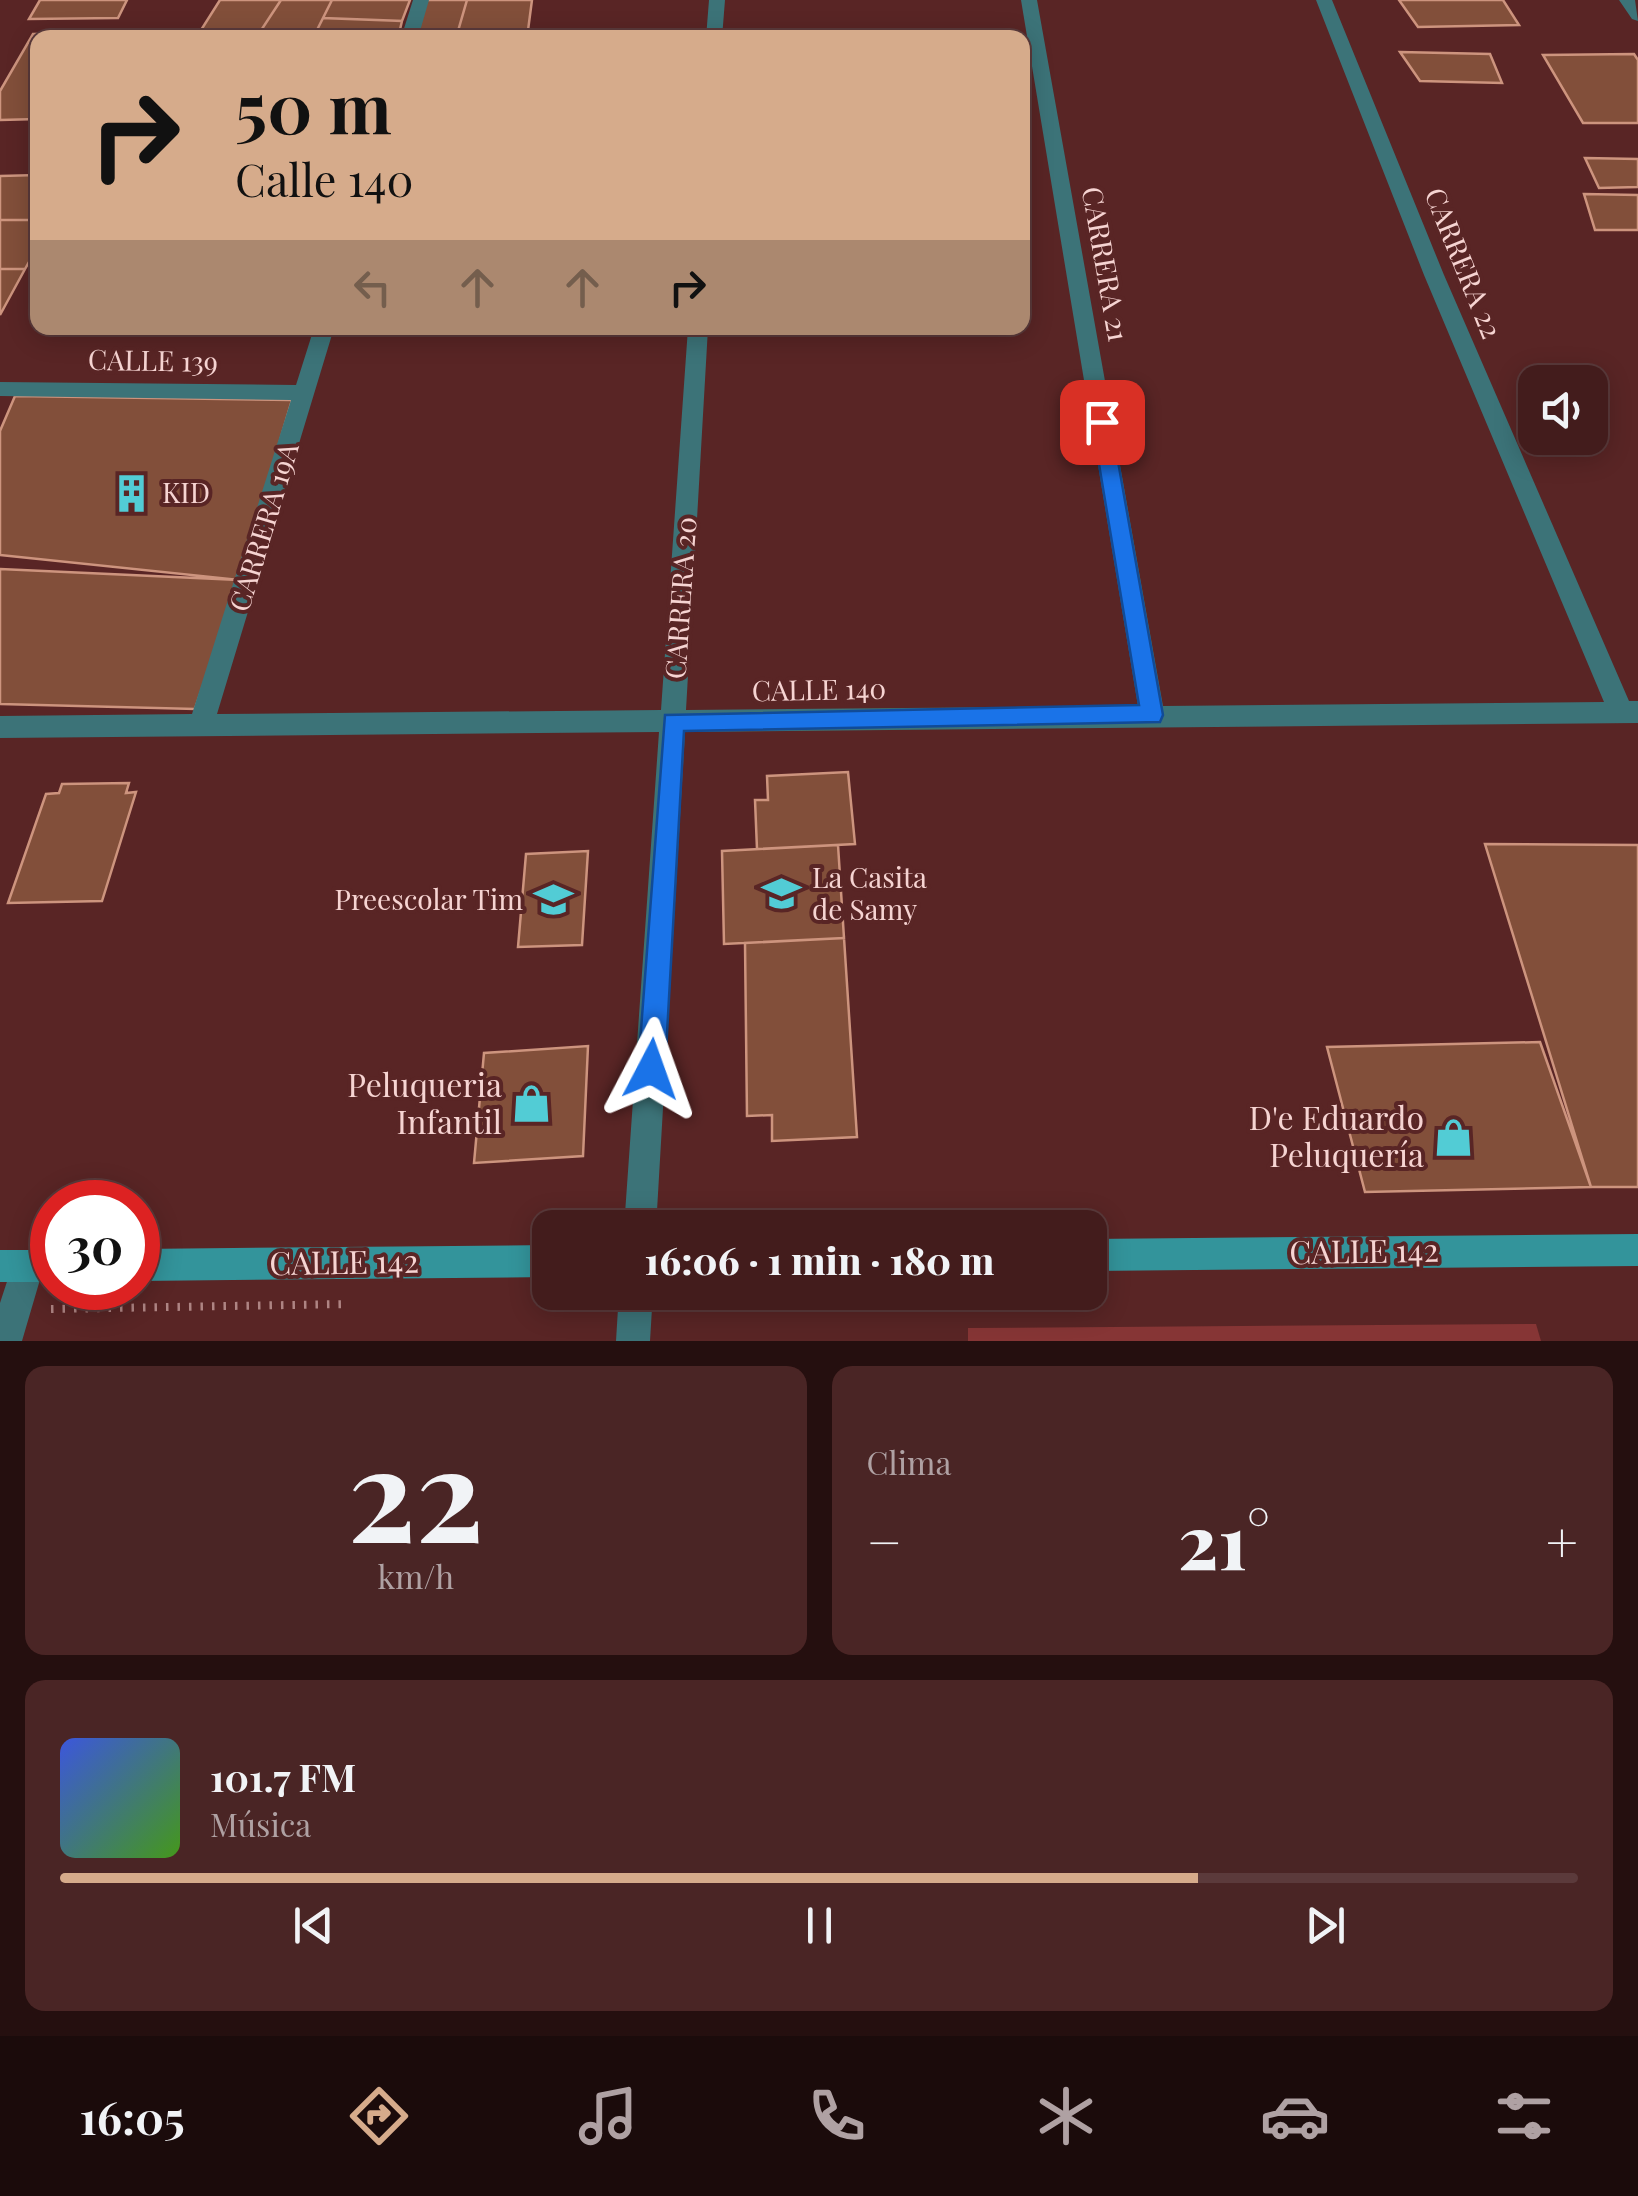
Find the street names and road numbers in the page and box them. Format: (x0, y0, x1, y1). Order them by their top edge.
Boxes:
street label: CARRERA 22 (1417, 182, 1511, 343)
street label: CARRERA 21 (1075, 184, 1138, 344)
street label: CALLE 139 (88, 340, 218, 379)
street label: CARRERA 19A (219, 437, 306, 616)
street label: CARRERA 20 (655, 515, 704, 680)
street label: CALLE 140 (752, 669, 886, 708)
street label: CALLE 142 (1289, 1227, 1439, 1272)
street label: CALLE 142 (269, 1238, 419, 1283)

